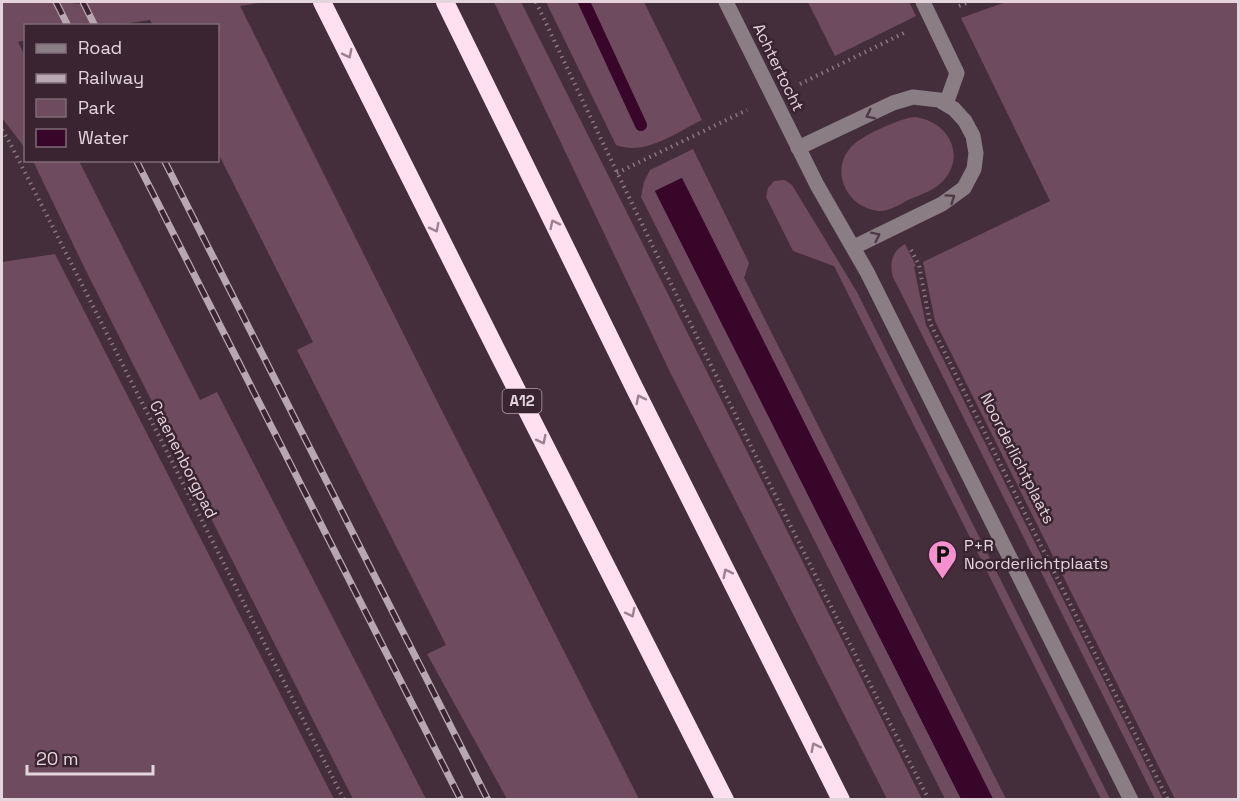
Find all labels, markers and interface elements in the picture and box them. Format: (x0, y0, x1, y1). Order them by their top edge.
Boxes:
street label: Achtertocht (748, 20, 809, 115)
legend (24, 24, 219, 162)
text: Road (78, 36, 122, 59)
one-way arrow (340, 48, 352, 59)
text: Railway (78, 66, 144, 89)
text: Park (78, 96, 116, 119)
one-way arrow (865, 107, 876, 119)
text: Water (78, 126, 129, 149)
one-way arrow (944, 194, 955, 205)
one-way arrow (549, 219, 561, 230)
one-way arrow (428, 222, 439, 233)
one-way arrow (870, 232, 881, 243)
road number: A12 (502, 389, 542, 413)
street label: Noorderlichtplaats (975, 389, 1060, 527)
one-way arrow (635, 394, 647, 405)
street label: Craenenborgpad (145, 397, 222, 522)
one-way arrow (535, 433, 546, 444)
place label: P+R Noorderlichtplaats (964, 535, 1108, 574)
parking icon: P+R Noorderlichtplaats (927, 538, 959, 580)
one-way arrow (723, 569, 734, 580)
one-way arrow (623, 607, 635, 618)
scale bar (27, 738, 153, 776)
one-way arrow (811, 743, 822, 754)
text: 20 m (36, 747, 79, 770)

